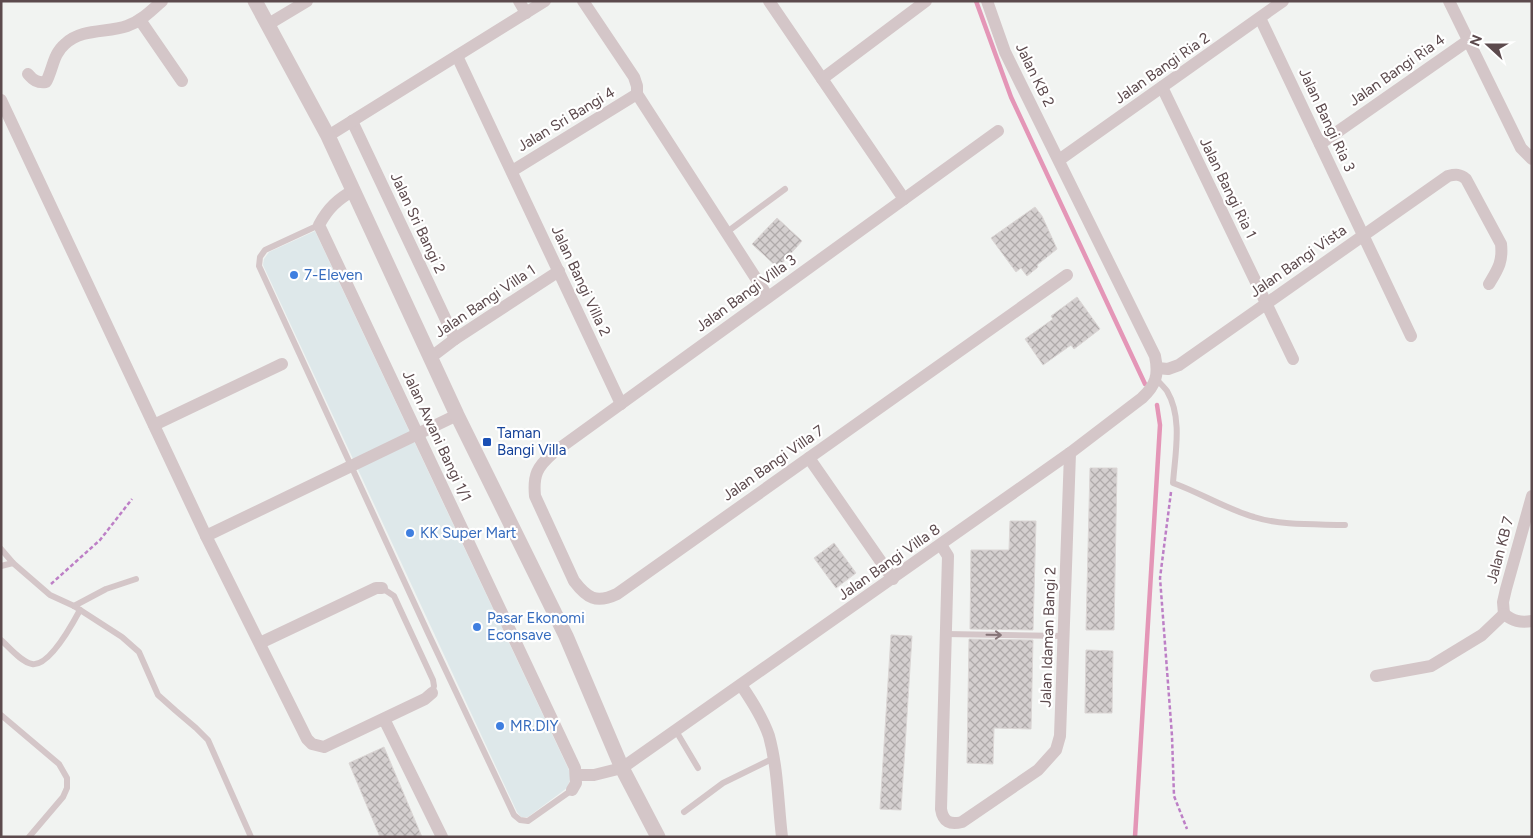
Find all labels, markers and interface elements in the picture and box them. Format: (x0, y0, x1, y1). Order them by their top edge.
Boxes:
north arrow (1463, 20, 1513, 70)
street label: Jalan Bangi Ria 2 (1111, 28, 1213, 108)
street label: Jalan Bangi Ria 4 (1346, 30, 1448, 110)
text: N (1466, 32, 1486, 49)
street label: Jalan KB 2 (1012, 40, 1058, 110)
street label: Jalan Bangi Ria 3 (1295, 65, 1359, 175)
street label: Jalan Sri Bangi 4 (514, 83, 618, 155)
street label: Jalan Bangi Ria 1 (1196, 135, 1260, 241)
street label: Jalan Sri Bangi 2 (387, 170, 449, 276)
street label: Jalan Bangi Vista (1246, 221, 1350, 301)
street label: Jalan Bangi Villa 2 (548, 223, 614, 339)
street label: Jalan Bangi Villa 3 (692, 251, 800, 335)
street label: Jalan Bangi Villa 1 (431, 261, 539, 341)
place label: 7-Eleven (304, 266, 363, 284)
marker: 7-Eleven (288, 269, 300, 281)
street label: Jalan Awani Bangi 1/1 (399, 368, 475, 504)
street label: Jalan Bangi Villa 7 (719, 421, 827, 505)
place label: Taman Bangi Villa (497, 424, 566, 459)
marker: Taman Bangi Villa (481, 436, 493, 448)
street label: Jalan KB 7 (1482, 515, 1518, 585)
street label: Jalan Bangi Villa 8 (834, 520, 944, 604)
place label: KK Super Mart (420, 524, 517, 542)
marker: KK Super Mart (404, 527, 416, 539)
street label: Jalan Idaman Bangi 2 (1037, 566, 1059, 708)
place label: Pasar Ekonomi Econsave (487, 609, 585, 644)
marker: Pasar Ekonomi Econsave (471, 621, 483, 633)
one-way arrow (986, 630, 1002, 639)
place label: MR.DIY (510, 717, 559, 735)
marker: MR.DIY (494, 720, 506, 732)

